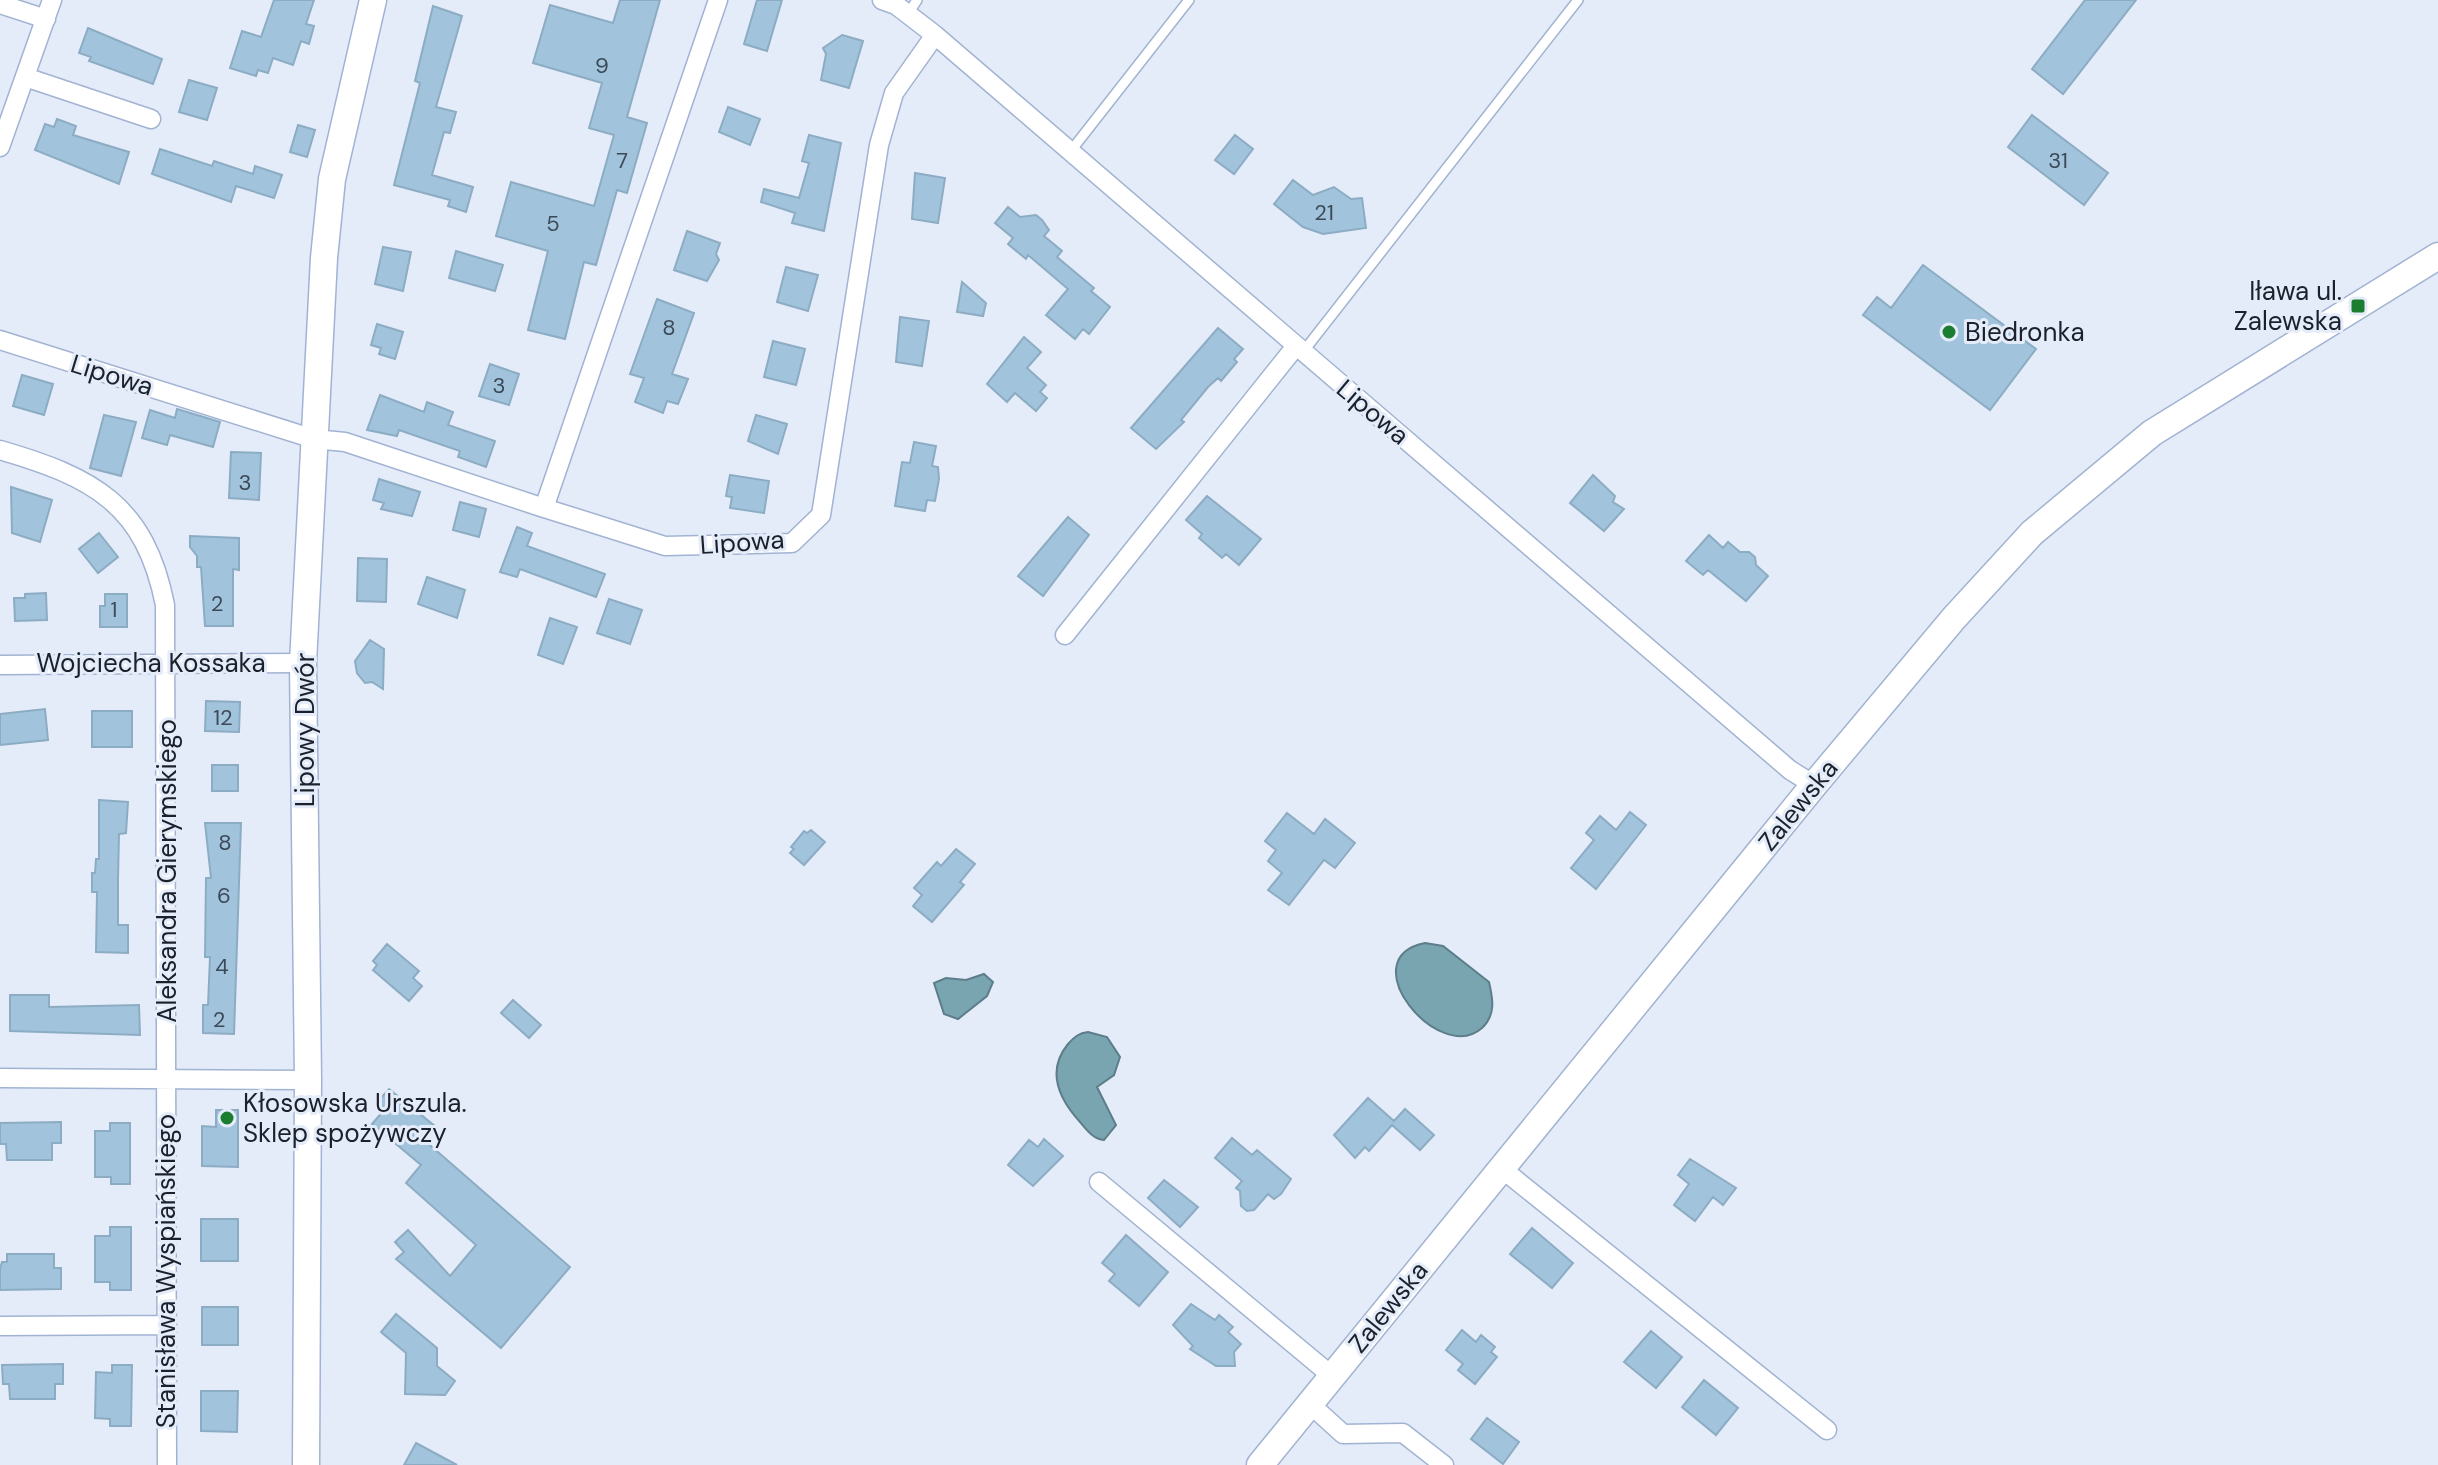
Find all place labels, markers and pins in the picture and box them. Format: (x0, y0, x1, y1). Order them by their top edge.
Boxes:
place label: Iława ul. Zalewska (2234, 274, 2342, 338)
marker: Iława ul. Zalewska (2349, 297, 2367, 315)
place label: Biedronka (1965, 315, 2085, 349)
marker: Biedronka (1940, 323, 1958, 341)
place label: Kłosowska Urszula. Sklep spożywczy (243, 1086, 467, 1150)
marker: Kłosowska Urszula. Sklep spożywczy (218, 1109, 236, 1127)

